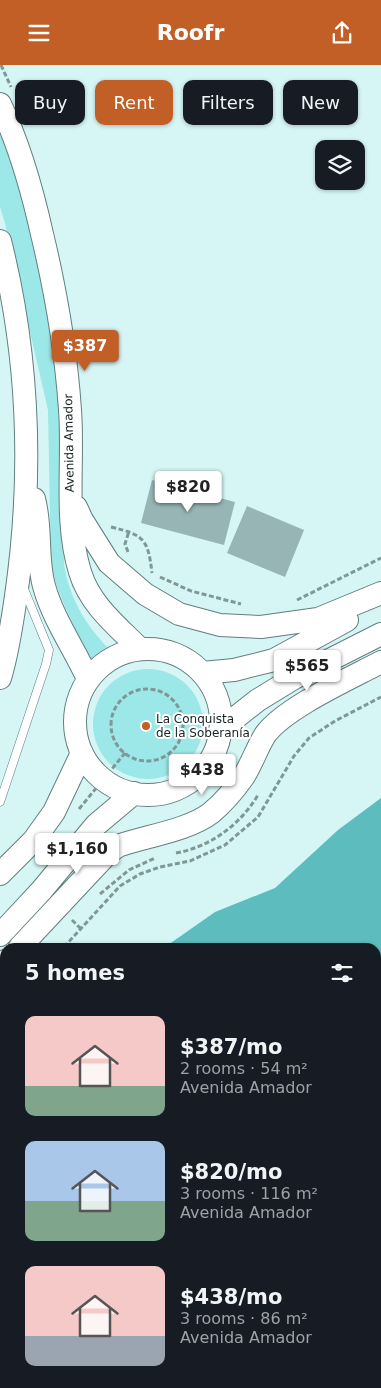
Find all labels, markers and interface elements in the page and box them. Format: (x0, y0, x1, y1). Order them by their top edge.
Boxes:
icon: menu (25, 19, 53, 47)
icon: share (328, 19, 356, 47)
text: Roofr (157, 20, 224, 45)
chip: Buy (15, 80, 85, 125)
chip: Rent (95, 80, 173, 125)
chip: Filters (183, 80, 273, 125)
chip: New (283, 80, 358, 125)
map controls (315, 140, 365, 190)
button: layers (315, 140, 365, 190)
pin: $387 (55, 329, 115, 372)
text: $387 (63, 336, 107, 355)
street label: Avenida Amador (61, 393, 77, 493)
pin: $820 (158, 471, 218, 513)
text: $820 (166, 477, 210, 496)
pin: $565 (277, 649, 337, 692)
text: $565 (285, 656, 329, 675)
place label: La Conquista de la Soberanía (156, 712, 250, 740)
marker: La Conquista de la Soberanía (140, 720, 152, 732)
pin: $438 (172, 753, 232, 796)
text: $438 (180, 760, 224, 779)
pin: $1,160 (36, 833, 118, 875)
text: $1,160 (46, 839, 108, 858)
icon: filters (328, 959, 356, 987)
text: 5 homes (25, 961, 125, 985)
text: $387/mo (180, 1035, 282, 1059)
icon: home (65, 1036, 125, 1096)
text: 2 rooms · 54 m² (180, 1059, 308, 1078)
text: Avenida Amador (180, 1078, 312, 1097)
text: $820/mo (180, 1160, 282, 1184)
icon: home (65, 1161, 125, 1221)
text: 3 rooms · 116 m² (180, 1184, 318, 1203)
text: Avenida Amador (180, 1203, 312, 1222)
text: $438/mo (180, 1285, 282, 1309)
icon: home (65, 1286, 125, 1346)
text: 3 rooms · 86 m² (180, 1309, 308, 1328)
text: Avenida Amador (180, 1328, 312, 1347)

